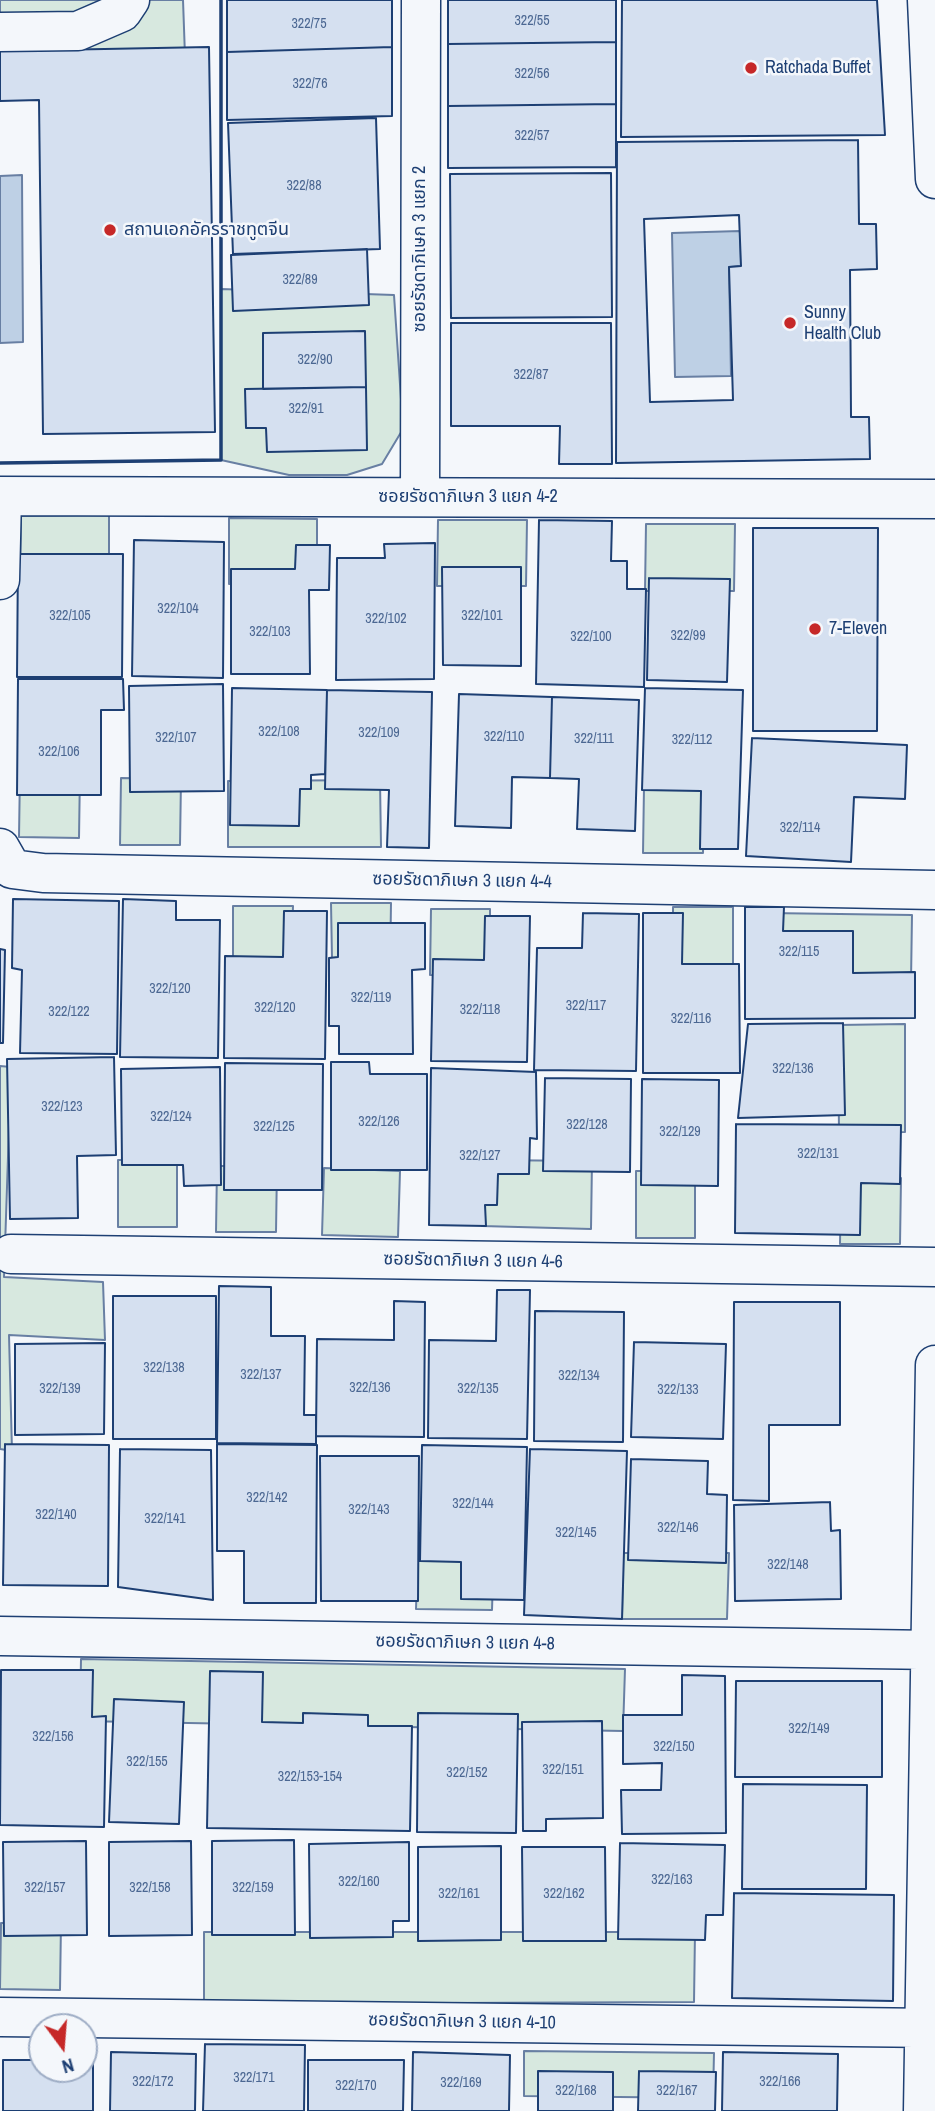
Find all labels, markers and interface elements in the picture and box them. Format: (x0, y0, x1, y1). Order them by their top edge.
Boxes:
house number: 322/55 (514, 13, 550, 29)
house number: 322/75 (291, 16, 327, 32)
place label: Ratchada Buffet (765, 57, 871, 79)
marker: Ratchada Buffet (743, 60, 759, 76)
house number: 322/56 (514, 66, 550, 82)
house number: 322/76 (292, 76, 328, 92)
house number: 322/57 (514, 128, 550, 144)
street label: ซอยรัชดาภิเษก 3 แยก 2 (409, 166, 431, 332)
house number: 322/88 (286, 178, 322, 194)
place label: สถานเอกอัครราชทูตจีน (124, 219, 289, 241)
marker: สถานเอกอัครราชทูตจีน (102, 222, 118, 238)
house number: 322/89 (282, 272, 318, 288)
place label: Sunny Health Club (804, 302, 881, 344)
marker: Sunny Health Club (782, 315, 798, 331)
house number: 322/90 (297, 352, 333, 368)
house number: 322/87 (513, 367, 549, 383)
house number: 322/91 (288, 401, 324, 417)
street label: ซอยรัชดาภิเษก 3 แยก 4-2 (378, 486, 558, 508)
house number: 322/104 (157, 601, 199, 617)
house number: 322/105 (49, 608, 91, 624)
house number: 322/101 (461, 608, 503, 624)
house number: 322/102 (365, 611, 407, 627)
place label: 7-Eleven (829, 618, 887, 640)
marker: 7-Eleven (807, 621, 823, 637)
house number: 322/103 (249, 624, 291, 640)
house number: 322/99 (670, 628, 706, 644)
house number: 322/100 (570, 629, 612, 645)
house number: 322/108 (258, 724, 300, 740)
house number: 322/109 (358, 725, 400, 741)
house number: 322/110 (484, 729, 524, 745)
house number: 322/107 (155, 730, 197, 746)
house number: 322/111 (574, 731, 614, 747)
house number: 322/112 (672, 732, 712, 748)
house number: 322/106 (38, 744, 80, 760)
house number: 322/114 (780, 820, 820, 836)
street label: ซอยรัชดาภิเษก 3 แยก 4-4 (372, 869, 552, 893)
house number: 322/115 (779, 944, 819, 960)
house number: 322/120 (149, 981, 191, 997)
house number: 322/119 (351, 990, 391, 1006)
house number: 322/117 (566, 998, 606, 1014)
house number: 322/120 (254, 1000, 296, 1016)
house number: 322/118 (460, 1002, 500, 1018)
house number: 322/122 (48, 1004, 90, 1020)
house number: 322/116 (671, 1011, 711, 1027)
house number: 322/136 (772, 1061, 814, 1077)
house number: 322/123 (41, 1099, 83, 1115)
house number: 322/124 (150, 1109, 192, 1125)
house number: 322/126 (358, 1114, 400, 1130)
house number: 322/128 (566, 1117, 608, 1133)
house number: 322/125 (253, 1119, 295, 1135)
house number: 322/129 (659, 1124, 701, 1140)
house number: 322/131 (797, 1146, 839, 1162)
house number: 322/127 (459, 1148, 501, 1164)
street label: ซอยรัชดาภิเษก 3 แยก 4-6 (383, 1249, 563, 1273)
house number: 322/138 (143, 1360, 185, 1376)
house number: 322/137 (240, 1367, 282, 1383)
house number: 322/134 (558, 1368, 600, 1384)
house number: 322/136 (349, 1380, 391, 1396)
house number: 322/139 (39, 1381, 81, 1397)
house number: 322/135 (457, 1381, 499, 1397)
house number: 322/133 (657, 1382, 699, 1398)
house number: 322/142 (246, 1490, 288, 1506)
house number: 322/144 (452, 1496, 494, 1512)
house number: 322/143 (348, 1502, 390, 1518)
house number: 322/140 (35, 1507, 77, 1523)
house number: 322/141 (144, 1511, 186, 1527)
house number: 322/146 (657, 1520, 699, 1536)
house number: 322/145 (555, 1525, 597, 1541)
house number: 322/148 (767, 1557, 809, 1573)
street label: ซอยรัชดาภิเษก 3 แยก 4-8 (375, 1631, 555, 1655)
house number: 322/149 (788, 1721, 830, 1737)
house number: 322/156 (32, 1729, 74, 1745)
house number: 322/150 (653, 1739, 695, 1755)
house number: 322/155 (126, 1754, 168, 1770)
house number: 322/151 (542, 1762, 584, 1778)
house number: 322/152 (446, 1765, 488, 1781)
house number: 322/153-154 (278, 1769, 342, 1785)
house number: 322/163 (651, 1872, 693, 1888)
house number: 322/160 (338, 1874, 380, 1890)
house number: 322/157 (24, 1880, 66, 1896)
house number: 322/158 (129, 1880, 171, 1896)
house number: 322/159 (232, 1880, 274, 1896)
house number: 322/161 (438, 1886, 480, 1902)
house number: 322/162 (543, 1886, 585, 1902)
street label: ซอยรัชดาภิเษก 3 แยก 4-10 (368, 2010, 556, 2034)
north arrow (28, 2013, 98, 2083)
text: N (59, 2052, 77, 2080)
house number: 322/171 (233, 2070, 275, 2086)
house number: 322/172 (132, 2074, 174, 2090)
house number: 322/166 (759, 2074, 801, 2090)
house number: 322/169 (440, 2075, 482, 2091)
house number: 322/170 (335, 2078, 377, 2094)
house number: 322/168 (555, 2083, 597, 2099)
house number: 322/167 (656, 2083, 698, 2099)

